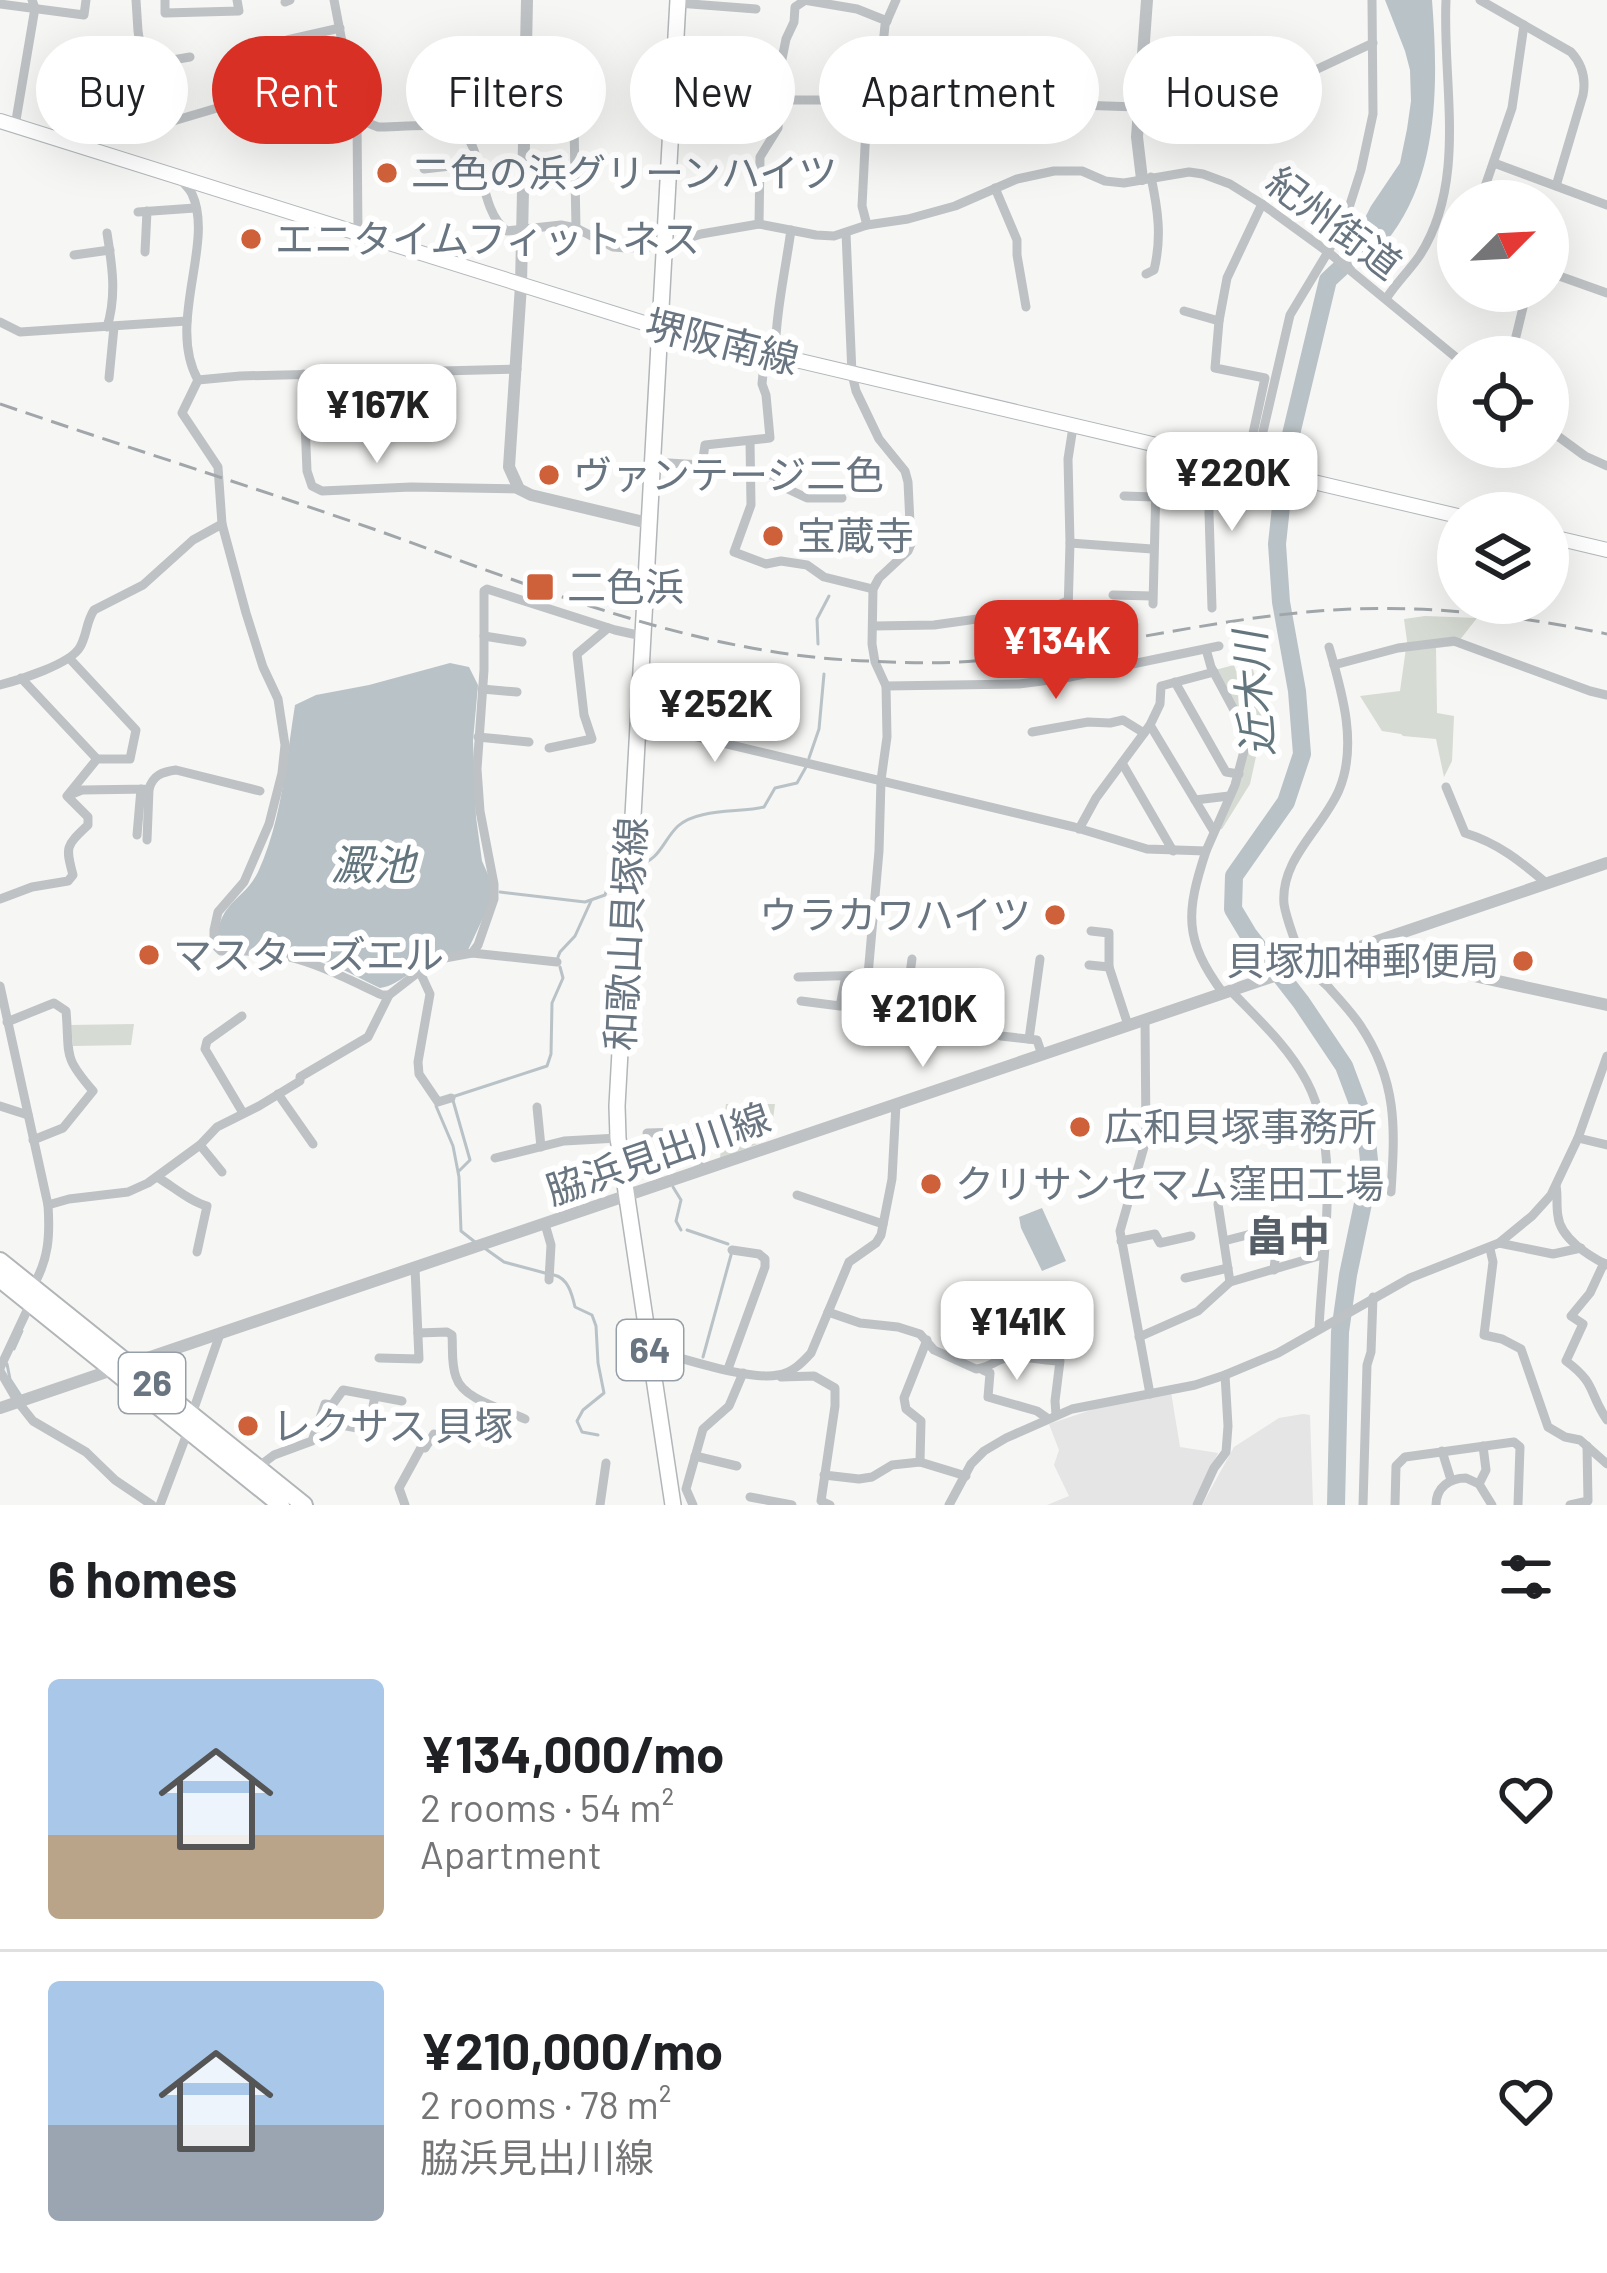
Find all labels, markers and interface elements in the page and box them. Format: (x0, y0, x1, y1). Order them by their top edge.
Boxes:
chip: Buy (36, 36, 188, 144)
chip: Rent (212, 36, 382, 144)
chip: Filters (406, 36, 606, 144)
chip: New (630, 36, 795, 144)
chip: Apartment (819, 36, 1099, 144)
chip: House (1123, 36, 1322, 144)
place label: 二色の浜グリーンハイツ (411, 148, 837, 195)
street label: 紀州街道 (1258, 156, 1411, 288)
marker: 二色の浜グリーンハイツ (374, 160, 400, 186)
north arrow (1437, 180, 1569, 312)
map controls (1437, 180, 1569, 624)
place label: エニタイムフィットネス (275, 214, 700, 261)
marker: エニタイムフィットネス (238, 226, 264, 252)
street label: 堺阪南線 (641, 299, 804, 382)
button: locate (1437, 336, 1569, 468)
pin: ¥167K (293, 364, 461, 466)
text: ¥167K (324, 379, 430, 426)
pin: ¥220K (1148, 432, 1316, 534)
text: ¥220K (1173, 447, 1291, 494)
place label: ヴァンテージ二色 (573, 450, 884, 497)
marker: ヴァンテージ二色 (536, 462, 562, 488)
button: layers (1437, 492, 1569, 624)
place label: 宝蔵寺 (797, 511, 914, 558)
marker: 宝蔵寺 (760, 523, 786, 549)
place label: 二色浜 (567, 562, 684, 609)
marker: 二色浜 (524, 571, 556, 603)
pin: ¥134K (972, 600, 1140, 702)
text: ¥134K (1001, 615, 1111, 662)
water label: 近木川 (1222, 626, 1281, 759)
pin: ¥252K (631, 663, 799, 765)
text: ¥252K (657, 678, 773, 725)
street label: 和歌山貝塚線 (595, 816, 654, 1052)
water label: 澱池 (331, 838, 419, 888)
place label: ウラカワハイツ (759, 890, 1031, 937)
marker: ウラカワハイツ (1042, 902, 1068, 928)
place label: マスターズエル (173, 930, 444, 977)
place label: 貝塚加神郵便局 (1226, 936, 1499, 983)
marker: マスターズエル (136, 942, 162, 968)
marker: 貝塚加神郵便局 (1510, 948, 1536, 974)
pin: ¥210K (839, 968, 1007, 1070)
text: ¥210K (869, 983, 977, 1030)
street label: 脇浜見出川線 (539, 1092, 776, 1213)
place label: 広和貝塚事務所 (1104, 1102, 1377, 1149)
marker: 広和貝塚事務所 (1067, 1114, 1093, 1140)
place label: クリサンセマム窪田工場 (955, 1159, 1384, 1206)
marker: クリサンセマム窪田工場 (918, 1171, 944, 1197)
district label: 畠中 (1246, 1209, 1330, 1259)
pin: ¥141K (933, 1281, 1101, 1383)
text: ¥141K (968, 1296, 1066, 1343)
road number: 64 (617, 1320, 683, 1380)
road number: 26 (119, 1353, 185, 1413)
place label: レクサス 貝塚 (272, 1401, 513, 1448)
marker: レクサス 貝塚 (235, 1413, 261, 1439)
icon: filters (1493, 1544, 1559, 1610)
text: 6 homes (48, 1547, 237, 1608)
text: ¥134,000/mo (420, 1722, 724, 1783)
icon: home (144, 1727, 288, 1871)
icon: heart (1493, 1766, 1559, 1832)
text: 2 rooms · 54 m² (420, 1783, 674, 1830)
text: Apartment (420, 1830, 602, 1877)
text: ¥210,000/mo (420, 2019, 723, 2080)
icon: home (144, 2029, 288, 2173)
icon: heart (1493, 2068, 1559, 2134)
text: 2 rooms · 78 m² (420, 2080, 672, 2127)
text: 脇浜見出川線 (420, 2133, 654, 2180)

